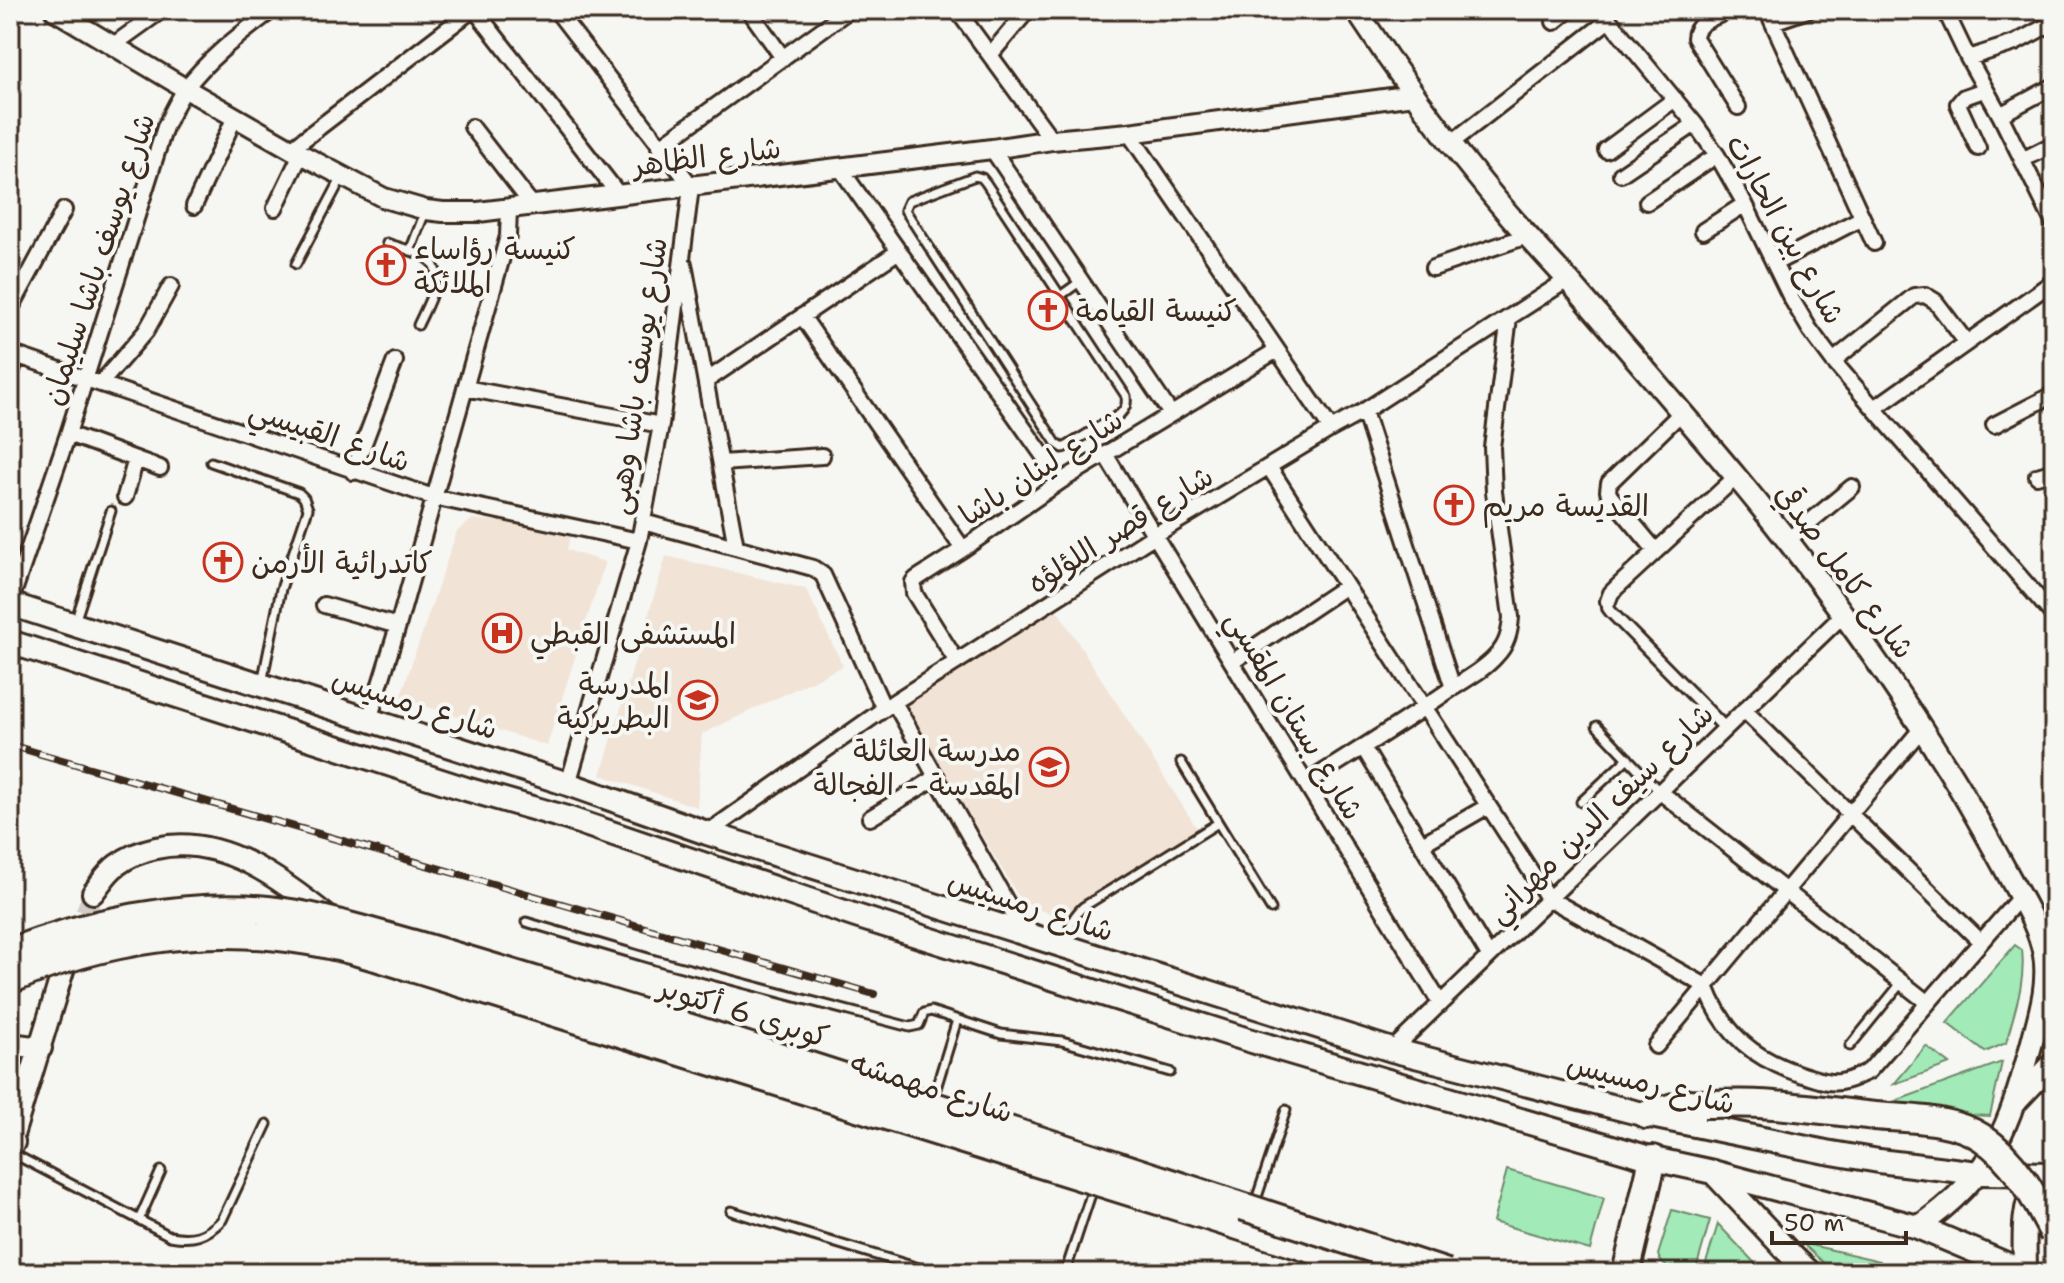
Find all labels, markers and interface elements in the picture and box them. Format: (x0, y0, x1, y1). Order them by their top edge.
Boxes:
street label: شارع يوسف باشا سليمان (31, 108, 166, 411)
street label: شارع الظاهر (628, 127, 783, 187)
street label: شارع بين الحارات (1716, 127, 1855, 332)
place label: كنيسة رؤاساء الملائكة (414, 228, 576, 303)
street label: شارع يوسف باشا وهبى (597, 235, 678, 518)
church icon: كنيسة رؤاساء الملائكة (365, 244, 407, 286)
church icon: كنيسة القيامة (1027, 289, 1069, 331)
place label: كنيسة القيامة (1076, 290, 1237, 331)
street label: شارع القبيسي (242, 388, 416, 487)
street label: شارع لينان باشا (951, 399, 1131, 536)
street label: شارع قصر اللؤلؤه (1019, 455, 1222, 604)
street label: شارع كامل صدقي (1765, 475, 1924, 668)
church icon: القديسة مريم (1433, 484, 1475, 526)
place label: القديسة مريم (1482, 485, 1649, 528)
church icon: كاتدرائية الأرمن (202, 541, 244, 583)
place label: كاتدرائية الأرمن (251, 542, 433, 583)
street label: شارع بستان المقسي (1211, 602, 1374, 831)
hospital icon: المستشفى القبطي (481, 612, 523, 654)
place label: المستشفى القبطي (530, 613, 736, 660)
street label: شارع رمسيس (326, 657, 503, 750)
place label: المدرسة البطريركية (557, 663, 670, 738)
school or university icon: المدرسة البطريركية (677, 679, 719, 721)
street label: شارع سيف الدين مهراني (1478, 694, 1726, 936)
place label: مدرسة العائلة المقدسة - الفجالة (814, 730, 1021, 805)
school or university icon: مدرسة العائلة المقدسة - الفجالة (1028, 746, 1070, 788)
street label: شارع رمسيس (942, 859, 1119, 952)
street label: كوبرى 6 أكتوبر (651, 966, 834, 1057)
street label: شارع مهمشه (845, 1041, 1019, 1134)
street label: شارع رمسيس (1562, 1042, 1740, 1125)
scale bar (1772, 1195, 1906, 1245)
text: 50 m (1784, 1207, 1844, 1239)

